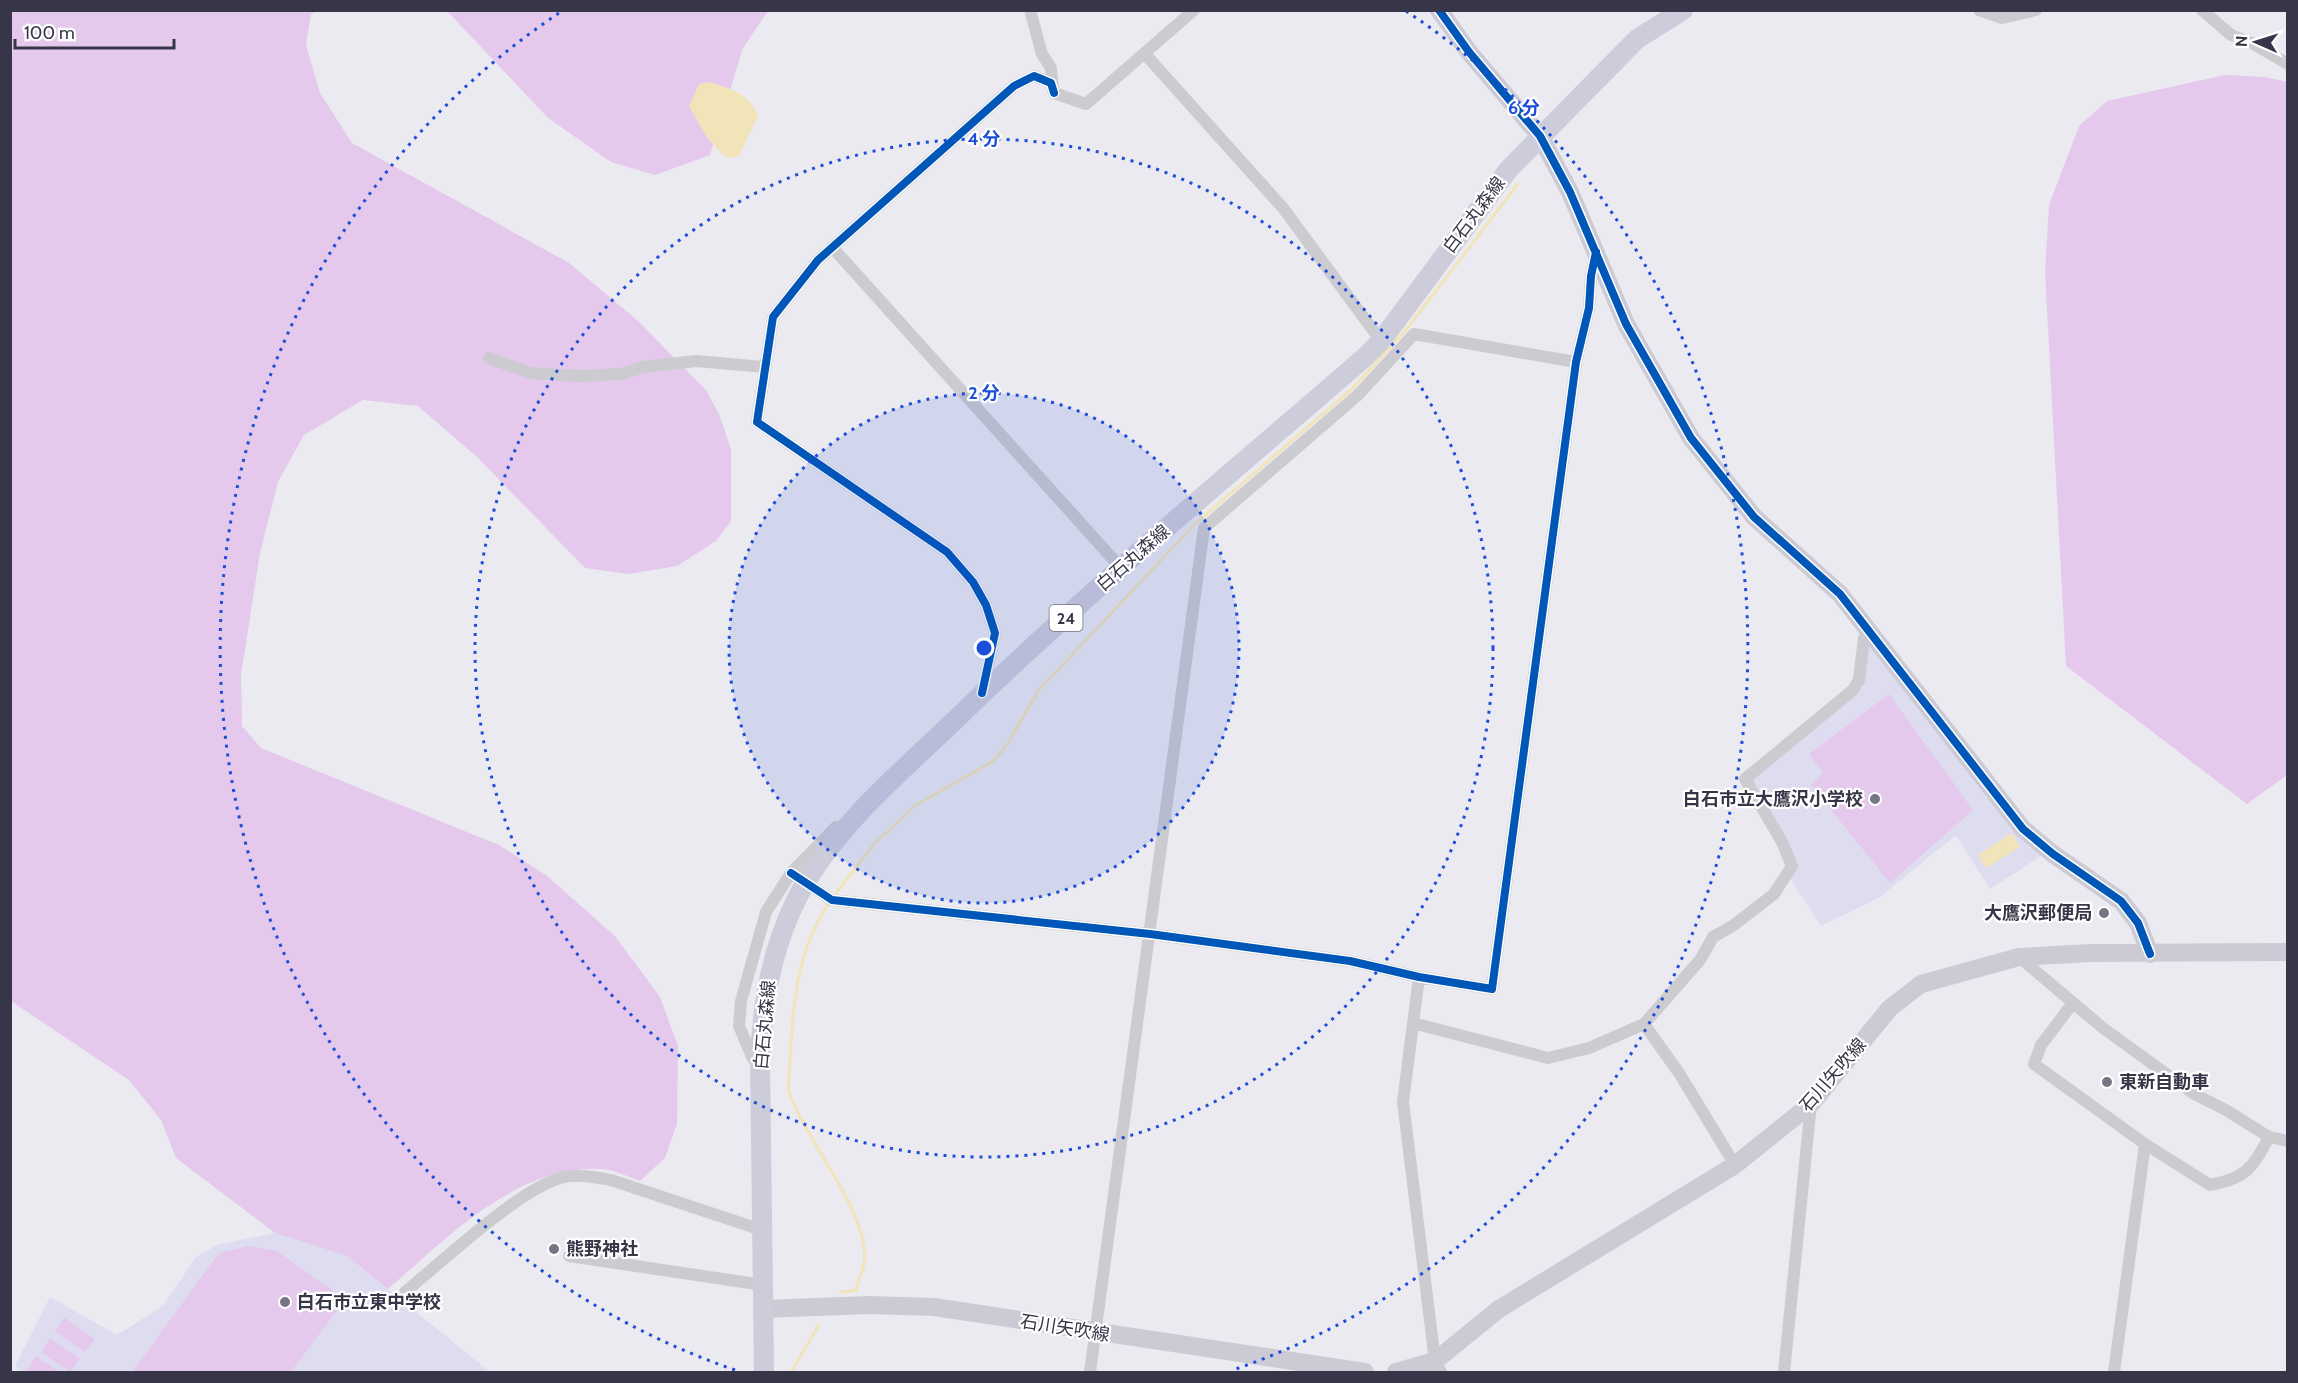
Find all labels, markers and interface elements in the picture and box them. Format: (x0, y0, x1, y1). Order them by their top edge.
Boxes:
scale bar (15, 12, 174, 50)
north arrow (2226, 12, 2286, 72)
text: 100 m (24, 22, 75, 44)
text: N (2232, 35, 2251, 47)
text: 6 分 (1508, 97, 1540, 119)
text: 4 分 (967, 128, 1001, 150)
street label: 白石丸森線 (1438, 172, 1510, 258)
text: 2 分 (968, 382, 1000, 404)
street label: 白石丸森線 (1092, 520, 1174, 596)
road number: 24 (1050, 605, 1082, 631)
centre of rings (974, 638, 994, 658)
place label: 白石市立大鷹沢小学校 (1683, 788, 1863, 810)
marker: 白石市立大鷹沢小学校 (1868, 792, 1882, 806)
place label: 大鷹沢郵便局 (1984, 902, 2092, 924)
marker: 大鷹沢郵便局 (2097, 906, 2111, 920)
street label: 白石丸森線 (750, 979, 780, 1071)
street label: 石川矢吹線 (1795, 1034, 1871, 1116)
place label: 東新自動車 (2119, 1071, 2209, 1093)
marker: 東新自動車 (2100, 1075, 2114, 1089)
place label: 熊野神社 (566, 1238, 638, 1260)
marker: 熊野神社 (547, 1242, 561, 1256)
place label: 白石市立東中学校 (297, 1291, 441, 1313)
marker: 白石市立東中学校 (278, 1295, 292, 1309)
street label: 石川矢吹線 (1019, 1310, 1111, 1346)

